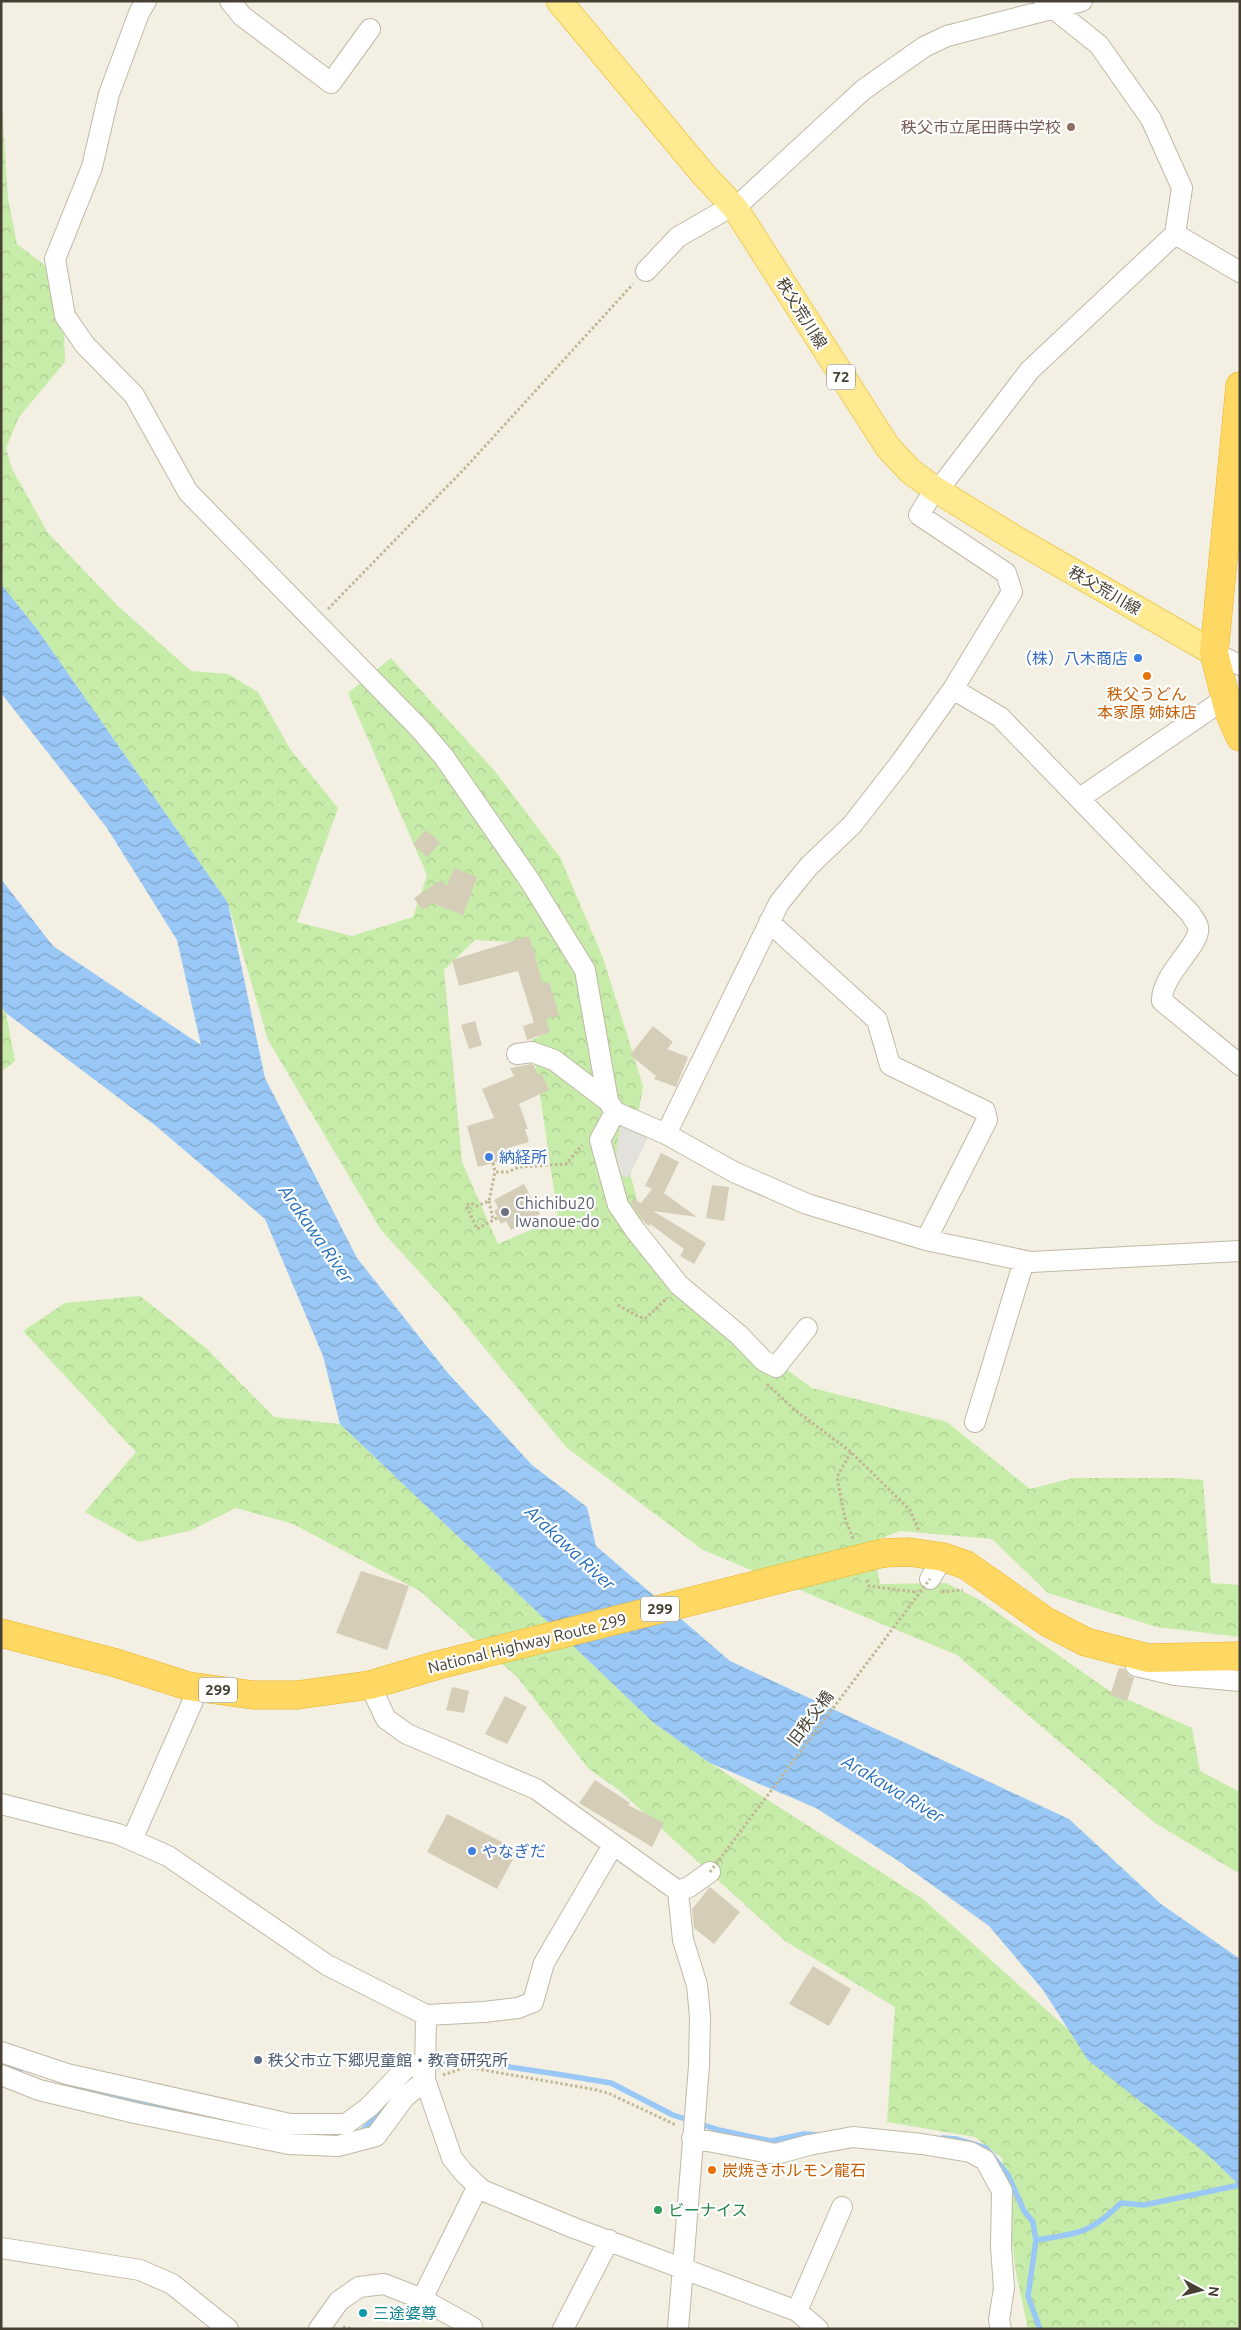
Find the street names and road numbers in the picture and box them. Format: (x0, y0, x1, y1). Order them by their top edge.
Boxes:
street label: 秩父荒川線 (773, 274, 831, 352)
road number: 72 (827, 364, 855, 390)
street label: 秩父荒川線 (1066, 562, 1144, 618)
road number: 299 (641, 1596, 679, 1622)
street label: National Highway Route 299 (426, 1610, 628, 1676)
road number: 299 (199, 1678, 237, 1702)
street label: 旧秩父橋 (784, 1687, 836, 1749)

